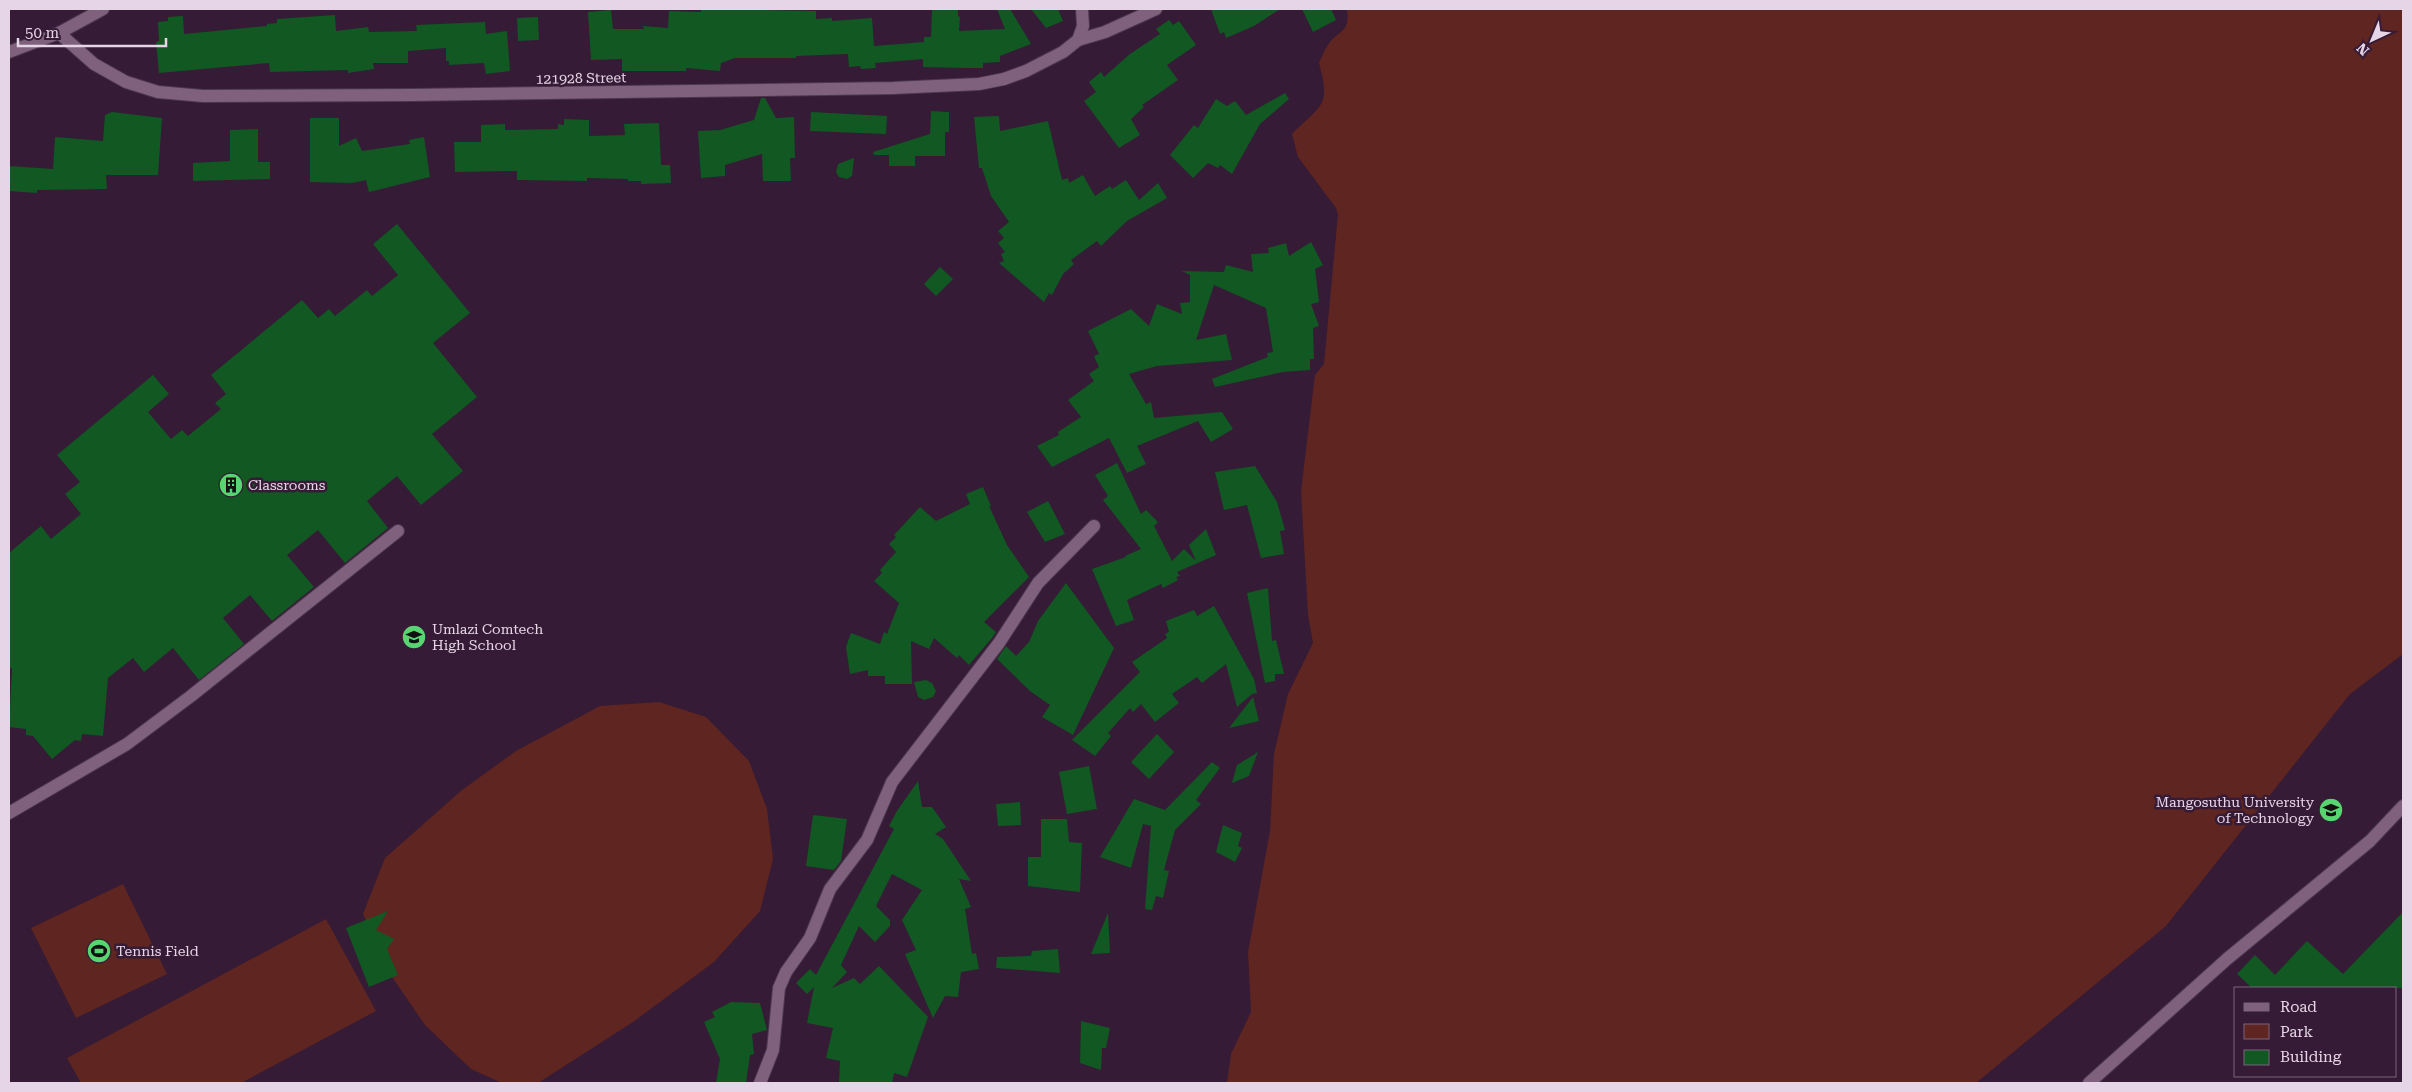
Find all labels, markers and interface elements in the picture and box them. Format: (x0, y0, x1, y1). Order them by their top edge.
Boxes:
scale bar (18, 15, 165, 47)
north arrow (2347, 15, 2397, 65)
text: 50 m (25, 24, 60, 42)
text: N (2353, 40, 2372, 59)
street label: 121928 Street (536, 69, 626, 87)
building icon: Classrooms (218, 472, 244, 498)
place label: Classrooms (248, 477, 326, 493)
place label: Umlazi Comtech High School (432, 621, 543, 653)
school or university icon: Umlazi Comtech High School (401, 624, 427, 650)
place label: Mangosuthu University of Technology (2156, 794, 2315, 826)
school or university icon: Mangosuthu University of Technology (2318, 797, 2344, 823)
sports icon: Tennis Field (86, 938, 112, 964)
place label: Tennis Field (116, 943, 199, 959)
legend (2234, 987, 2397, 1077)
text: Road (2280, 998, 2317, 1016)
text: Park (2280, 1023, 2314, 1041)
text: Building (2280, 1048, 2342, 1066)

